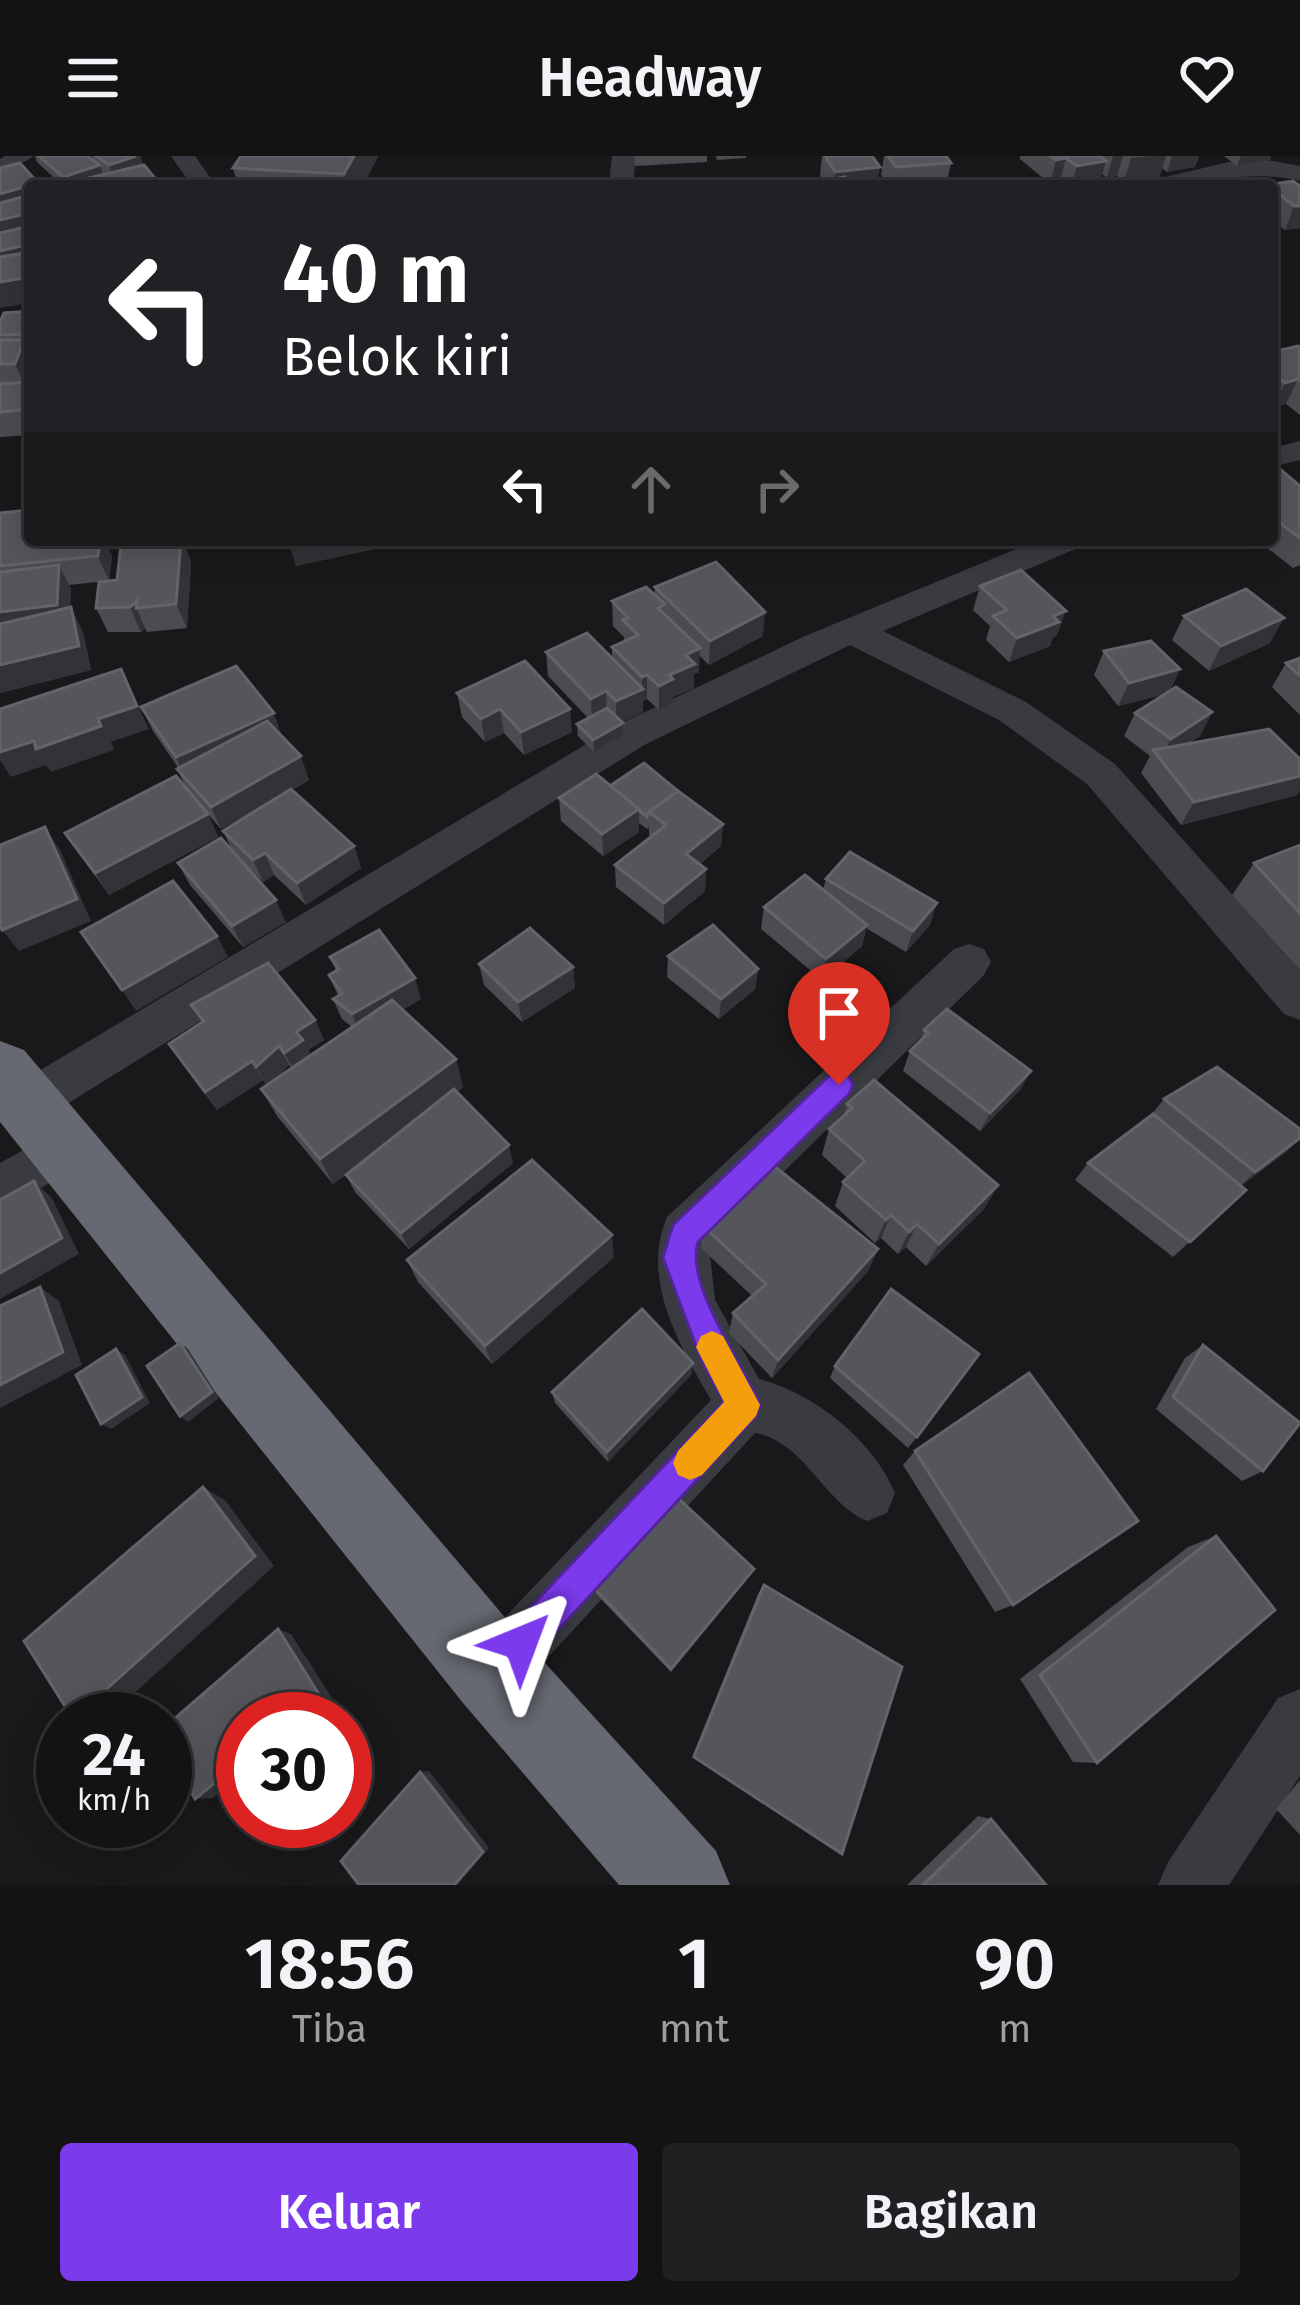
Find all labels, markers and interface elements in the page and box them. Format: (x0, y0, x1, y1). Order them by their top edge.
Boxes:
icon: menu (60, 45, 126, 111)
icon: heart (1174, 45, 1240, 111)
text: Headway (539, 46, 761, 110)
text: 40 m (282, 223, 470, 324)
icon: left (84, 228, 240, 384)
text: Belok kiri (282, 325, 512, 389)
icon: left (492, 456, 558, 522)
icon: ahead (618, 456, 684, 522)
icon: right (744, 456, 810, 522)
pin (788, 962, 890, 1085)
icon: arrive (806, 980, 872, 1046)
position arrow (458, 1580, 584, 1706)
speed limit sign: 30 (216, 1692, 372, 1848)
text: 24 (82, 1719, 146, 1791)
text: km/h (77, 1782, 151, 1818)
text: 18:56 (245, 1921, 414, 2007)
text: 1 (678, 1921, 711, 2007)
text: 90 (974, 1921, 1055, 2007)
text: Tiba (292, 2006, 367, 2052)
text: mnt (659, 2006, 729, 2052)
text: m (998, 2006, 1031, 2052)
button: Keluar (60, 2143, 638, 2281)
button: Bagikan (662, 2143, 1240, 2281)

